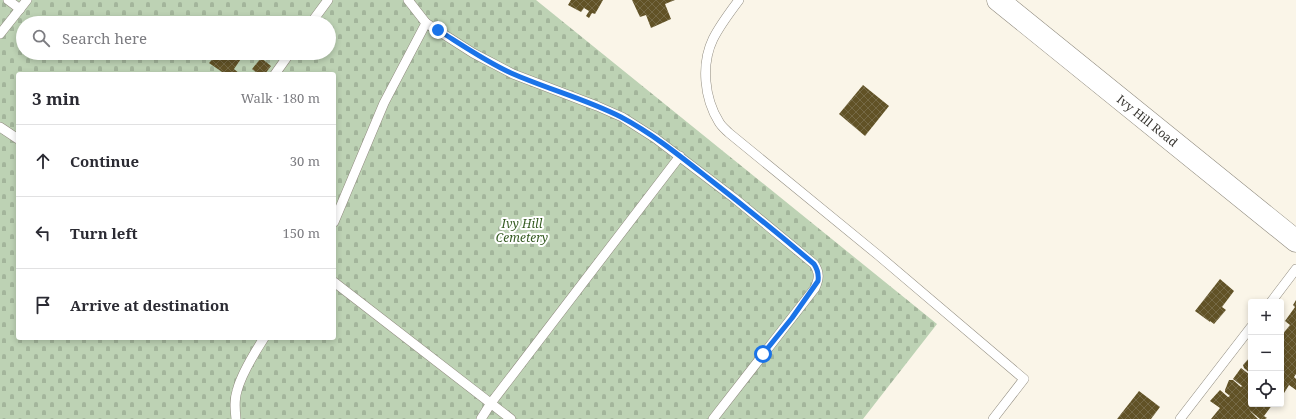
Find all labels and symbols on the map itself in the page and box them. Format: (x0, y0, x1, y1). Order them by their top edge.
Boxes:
route end (429, 21, 447, 39)
street label: Ivy Hill Road (1113, 91, 1182, 151)
park label: Ivy Hill Cemetery (496, 215, 548, 246)
route start (754, 345, 772, 363)

